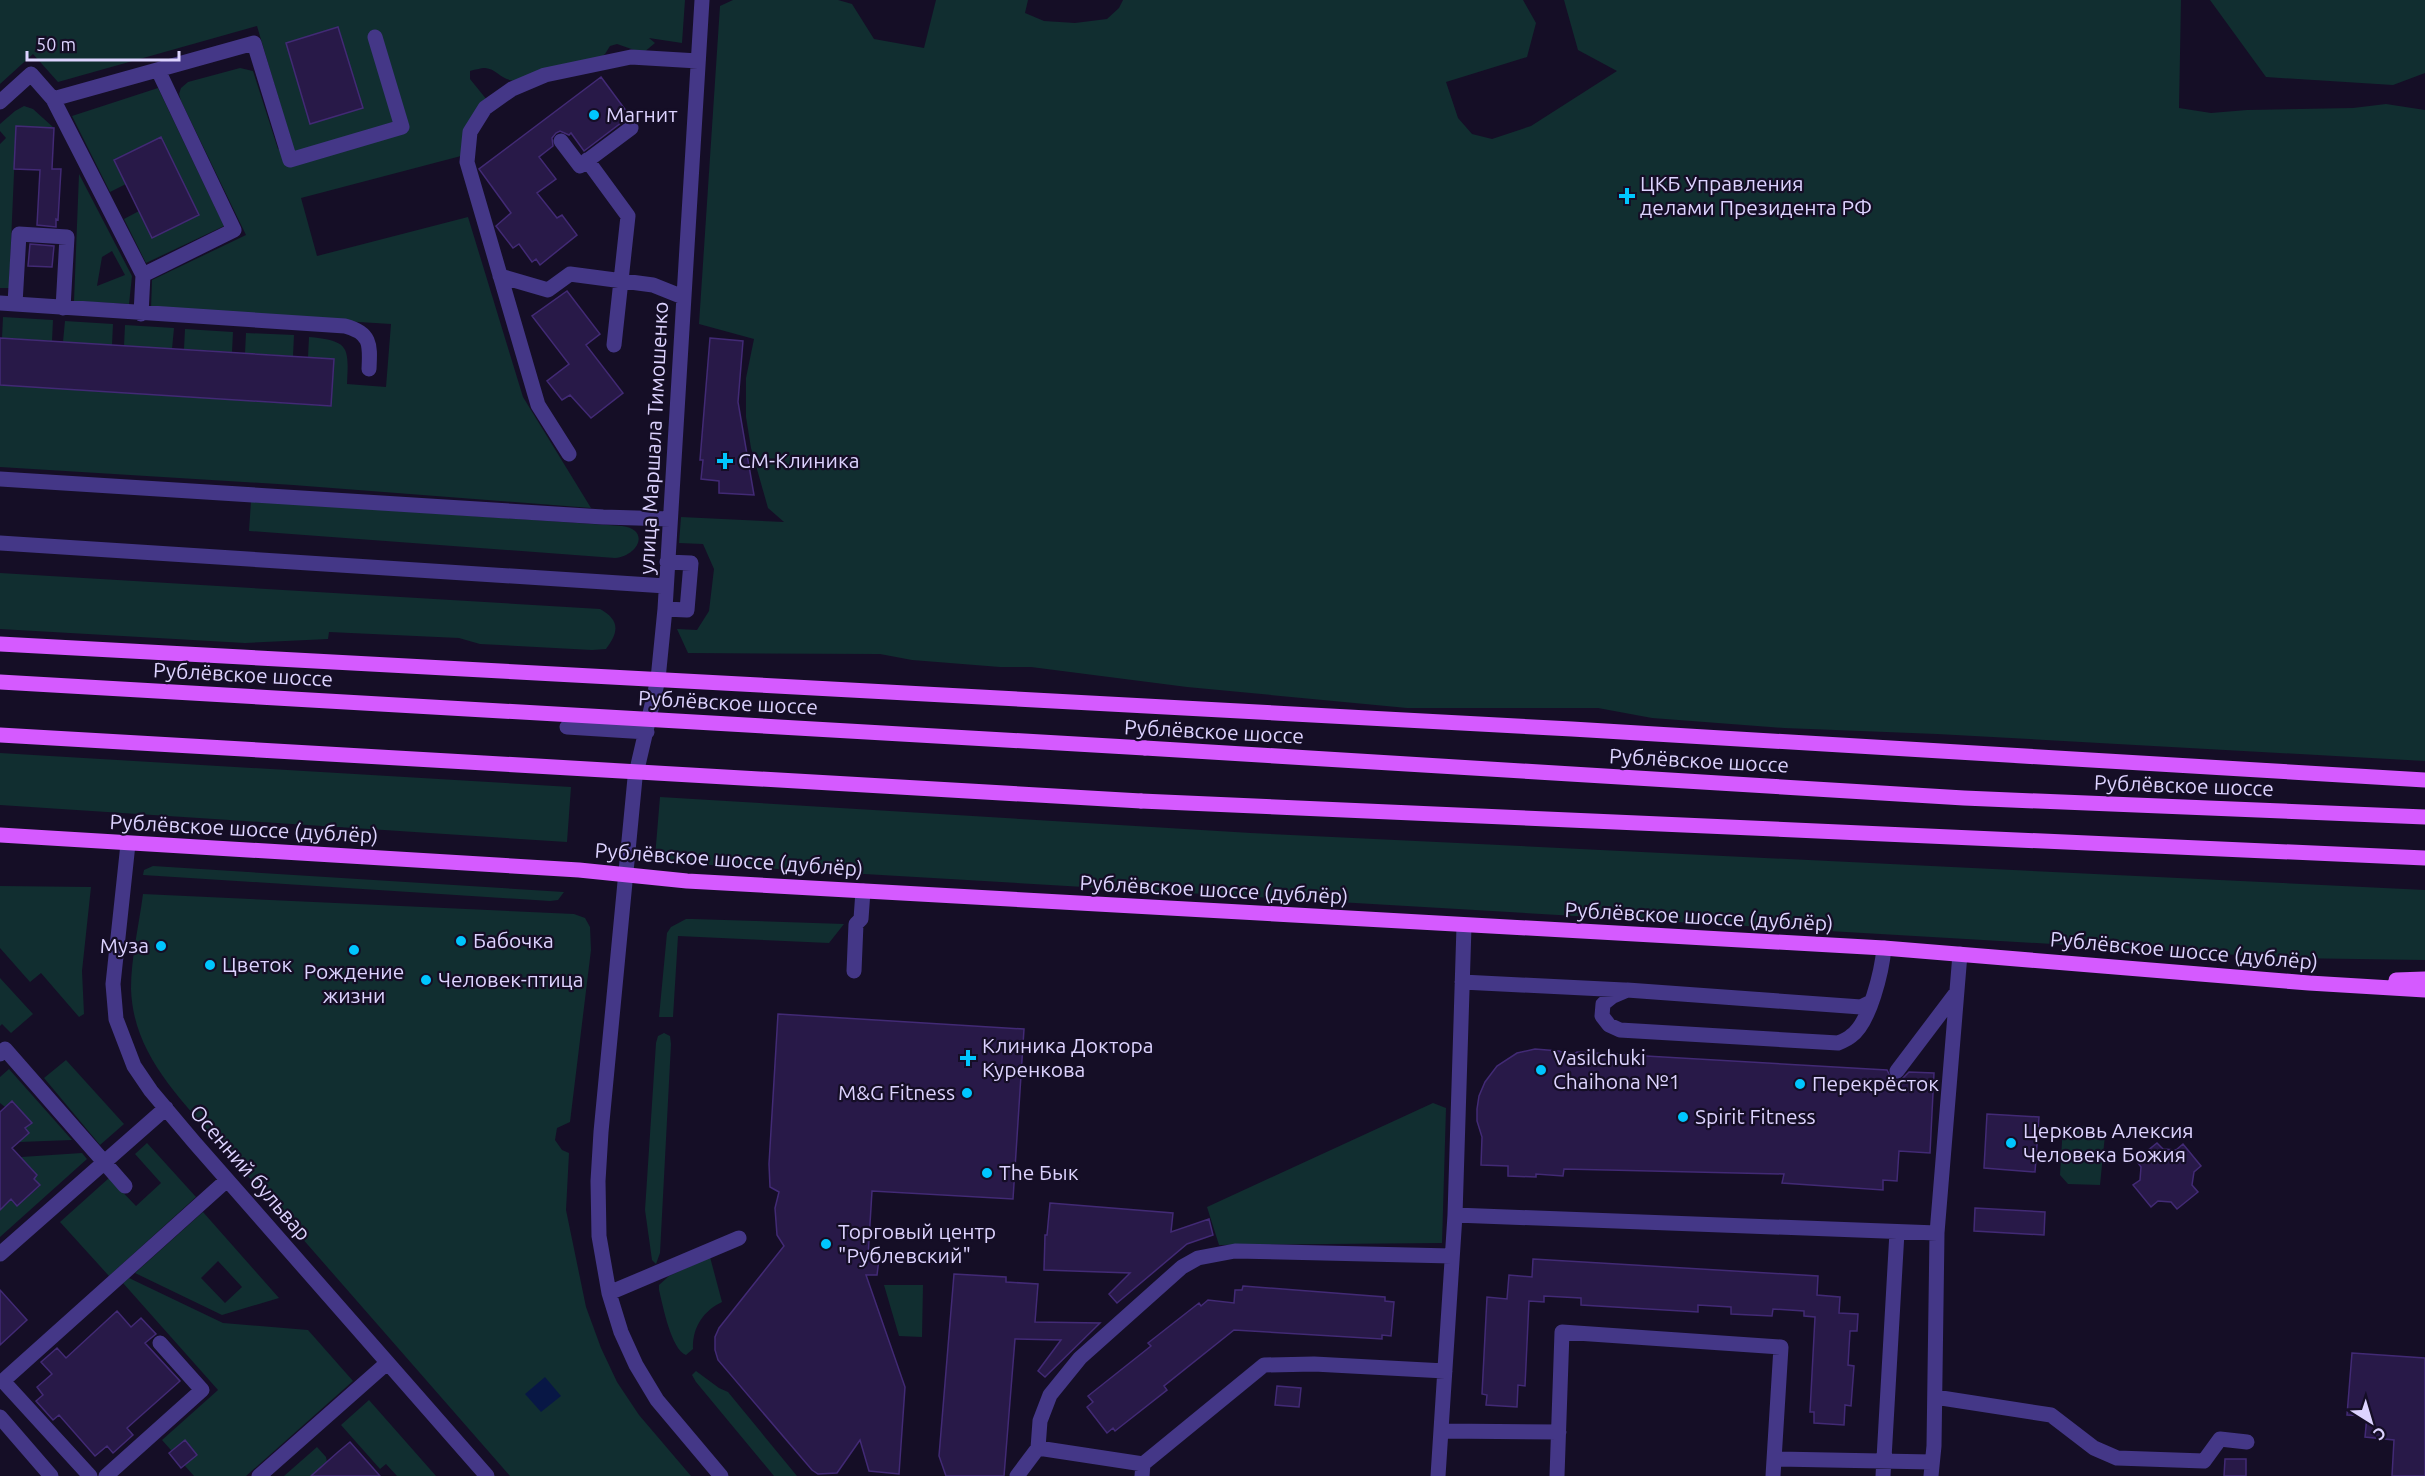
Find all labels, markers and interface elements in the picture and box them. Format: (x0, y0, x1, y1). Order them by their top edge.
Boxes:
scale bar (27, 24, 178, 62)
text: 50 m (36, 34, 76, 54)
place label: Магнит (606, 102, 678, 126)
marker: Магнит (587, 108, 601, 122)
place label: ЦКБ Управления делами Президента РФ (1640, 171, 1872, 219)
marker: ЦКБ Управления делами Президента РФ (1618, 187, 1636, 205)
street label: улица Маршала Тимошенко (634, 301, 672, 575)
place label: СМ-Клиника (738, 448, 860, 472)
marker: СМ-Клиника (716, 452, 734, 470)
street label: Рублёвское шоссе (153, 657, 334, 691)
street label: Рублёвское шоссе (638, 685, 819, 719)
street label: Рублёвское шоссе (1124, 714, 1305, 748)
street label: Рублёвское шоссе (1609, 743, 1790, 777)
street label: Рублёвское шоссе (2094, 770, 2274, 800)
street label: Рублёвское шоссе (дублёр) (109, 809, 379, 847)
street label: Рублёвское шоссе (дублёр) (594, 838, 864, 880)
street label: Рублёвское шоссе (дублёр) (1079, 870, 1349, 908)
street label: Рублёвское шоссе (дублёр) (1564, 897, 1834, 935)
street label: Рублёвское шоссе (дублёр) (2049, 926, 2319, 974)
place label: Бабочка (473, 928, 554, 952)
place label: Муза (100, 933, 149, 957)
marker: Бабочка (454, 934, 468, 948)
marker: Муза (154, 939, 168, 953)
marker: Рождение жизни (347, 943, 361, 957)
place label: Цветок (222, 952, 293, 976)
marker: Цветок (203, 958, 217, 972)
place label: Рождение жизни (304, 959, 404, 1007)
place label: Человек-птица (438, 967, 584, 991)
marker: Человек-птица (419, 973, 433, 987)
place label: Клиника Доктора Куренкова (982, 1033, 1154, 1081)
place label: Vasilchuki Chaihona №1 (1553, 1045, 1681, 1093)
marker: Клиника Доктора Куренкова (959, 1049, 977, 1067)
marker: Vasilchuki Chaihona №1 (1534, 1063, 1548, 1077)
place label: Перекрёсток (1812, 1071, 1939, 1095)
marker: Перекрёсток (1793, 1077, 1807, 1091)
place label: M&G Fitness (838, 1080, 955, 1104)
marker: M&G Fitness (960, 1086, 974, 1100)
street label: Осенний бульвар (185, 1100, 316, 1245)
place label: Spirit Fitness (1695, 1104, 1816, 1128)
marker: Spirit Fitness (1676, 1110, 1690, 1124)
place label: Церковь Алексия Человека Божия (2023, 1118, 2194, 1166)
marker: Церковь Алексия Человека Божия (2004, 1136, 2018, 1150)
place label: The Бык (999, 1160, 1079, 1184)
marker: The Бык (980, 1166, 994, 1180)
place label: Торговый центр "Рублевский" (838, 1219, 996, 1267)
marker: Торговый центр "Рублевский" (819, 1237, 833, 1251)
north arrow (2341, 1392, 2401, 1452)
text: С (2371, 1424, 2390, 1444)

